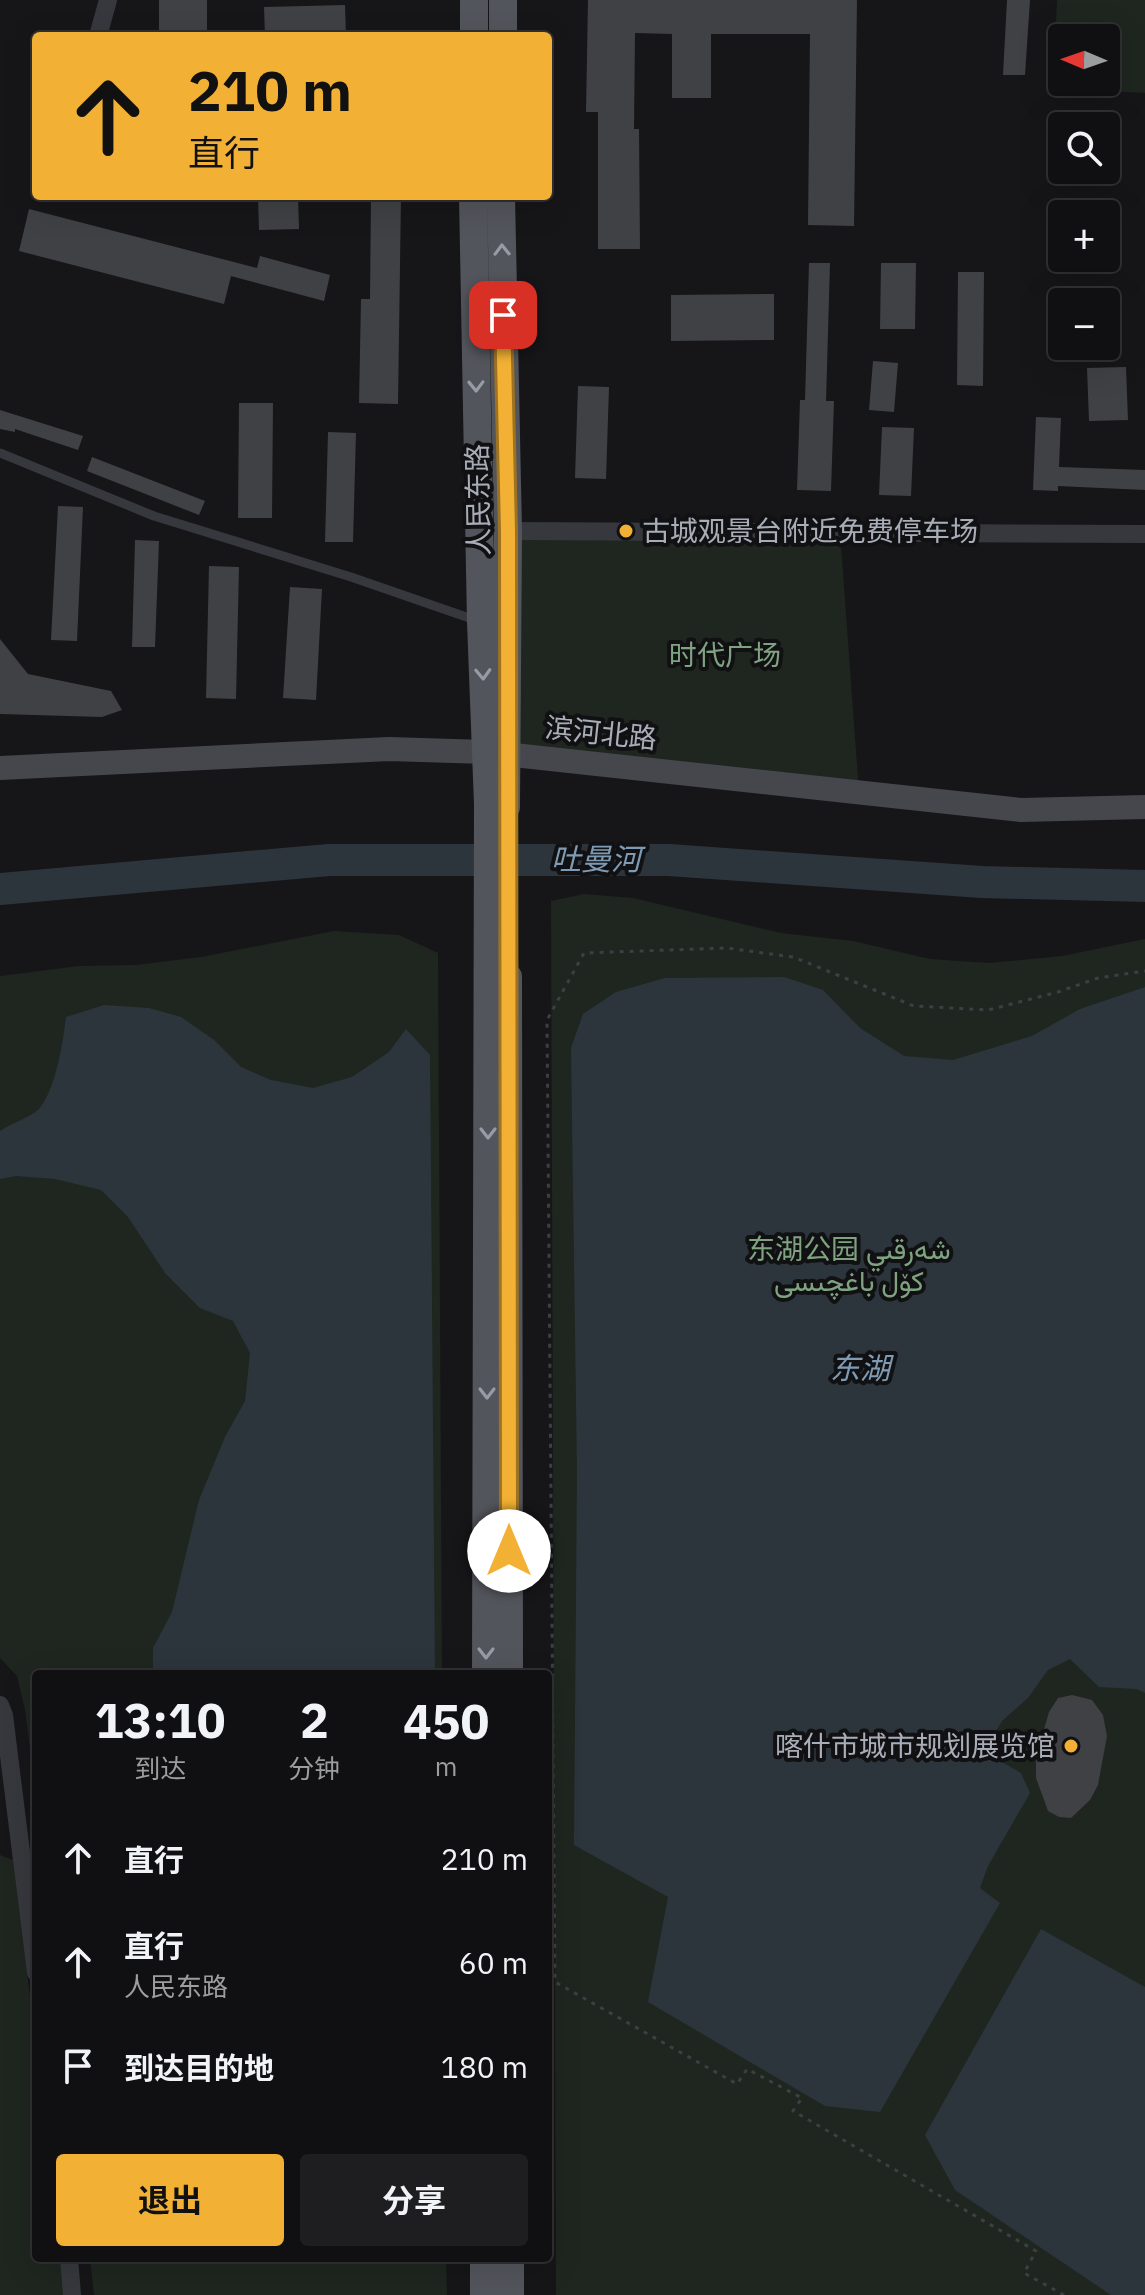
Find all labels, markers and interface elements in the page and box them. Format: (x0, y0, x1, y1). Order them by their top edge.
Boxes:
north arrow (1048, 24, 1120, 96)
map controls (1048, 24, 1120, 360)
text: 210 m (188, 54, 352, 126)
icon: ahead (56, 64, 160, 168)
button: search (1048, 112, 1120, 184)
text: 直行 (188, 129, 260, 176)
button: + (1048, 200, 1120, 272)
one-way arrow (493, 243, 510, 256)
pin (469, 281, 537, 349)
button: − (1048, 288, 1120, 360)
icon: arrive (481, 293, 525, 337)
one-way arrow (467, 380, 485, 393)
street label: 人民东路 (458, 444, 497, 556)
place label: 古城观景台附近免费停车场 (642, 512, 978, 549)
marker: 古城观景台附近免费停车场 (617, 522, 635, 540)
park label: 时代广场 (669, 636, 781, 673)
one-way arrow (474, 668, 491, 681)
street label: 滨河北路 (543, 708, 659, 757)
water label: 吐曼河 (551, 839, 646, 878)
one-way arrow (479, 1127, 497, 1140)
park label: 东湖公园 شەرقىي كۆل باغچىسى (747, 1230, 951, 1300)
water label: 东湖 (830, 1348, 894, 1387)
one-way arrow (478, 1387, 496, 1400)
position arrow (467, 1509, 551, 1593)
one-way arrow (477, 1647, 495, 1660)
text: 13:10 (95, 1689, 226, 1751)
text: 2 (300, 1689, 329, 1751)
text: 450 (403, 1690, 489, 1752)
place label: 喀什市城市规划展览馆 (775, 1727, 1055, 1764)
marker: 喀什市城市规划展览馆 (1062, 1737, 1080, 1755)
text: m (435, 1749, 457, 1783)
text: 到达 (134, 1751, 186, 1785)
text: 分钟 (288, 1751, 340, 1785)
icon: ahead (56, 1836, 100, 1880)
text: 210 m (441, 1839, 528, 1878)
text: 直行 (124, 1840, 184, 1879)
text: 直行 (124, 1926, 184, 1965)
icon: ahead (56, 1940, 100, 1984)
text: 60 m (459, 1943, 528, 1982)
text: 人民东路 (124, 1969, 228, 2003)
icon: arrive (56, 2044, 100, 2088)
text: 180 m (441, 2047, 528, 2086)
text: 到达目的地 (124, 2048, 274, 2087)
button: 退出 (56, 2154, 284, 2246)
button: 分享 (300, 2154, 528, 2246)

